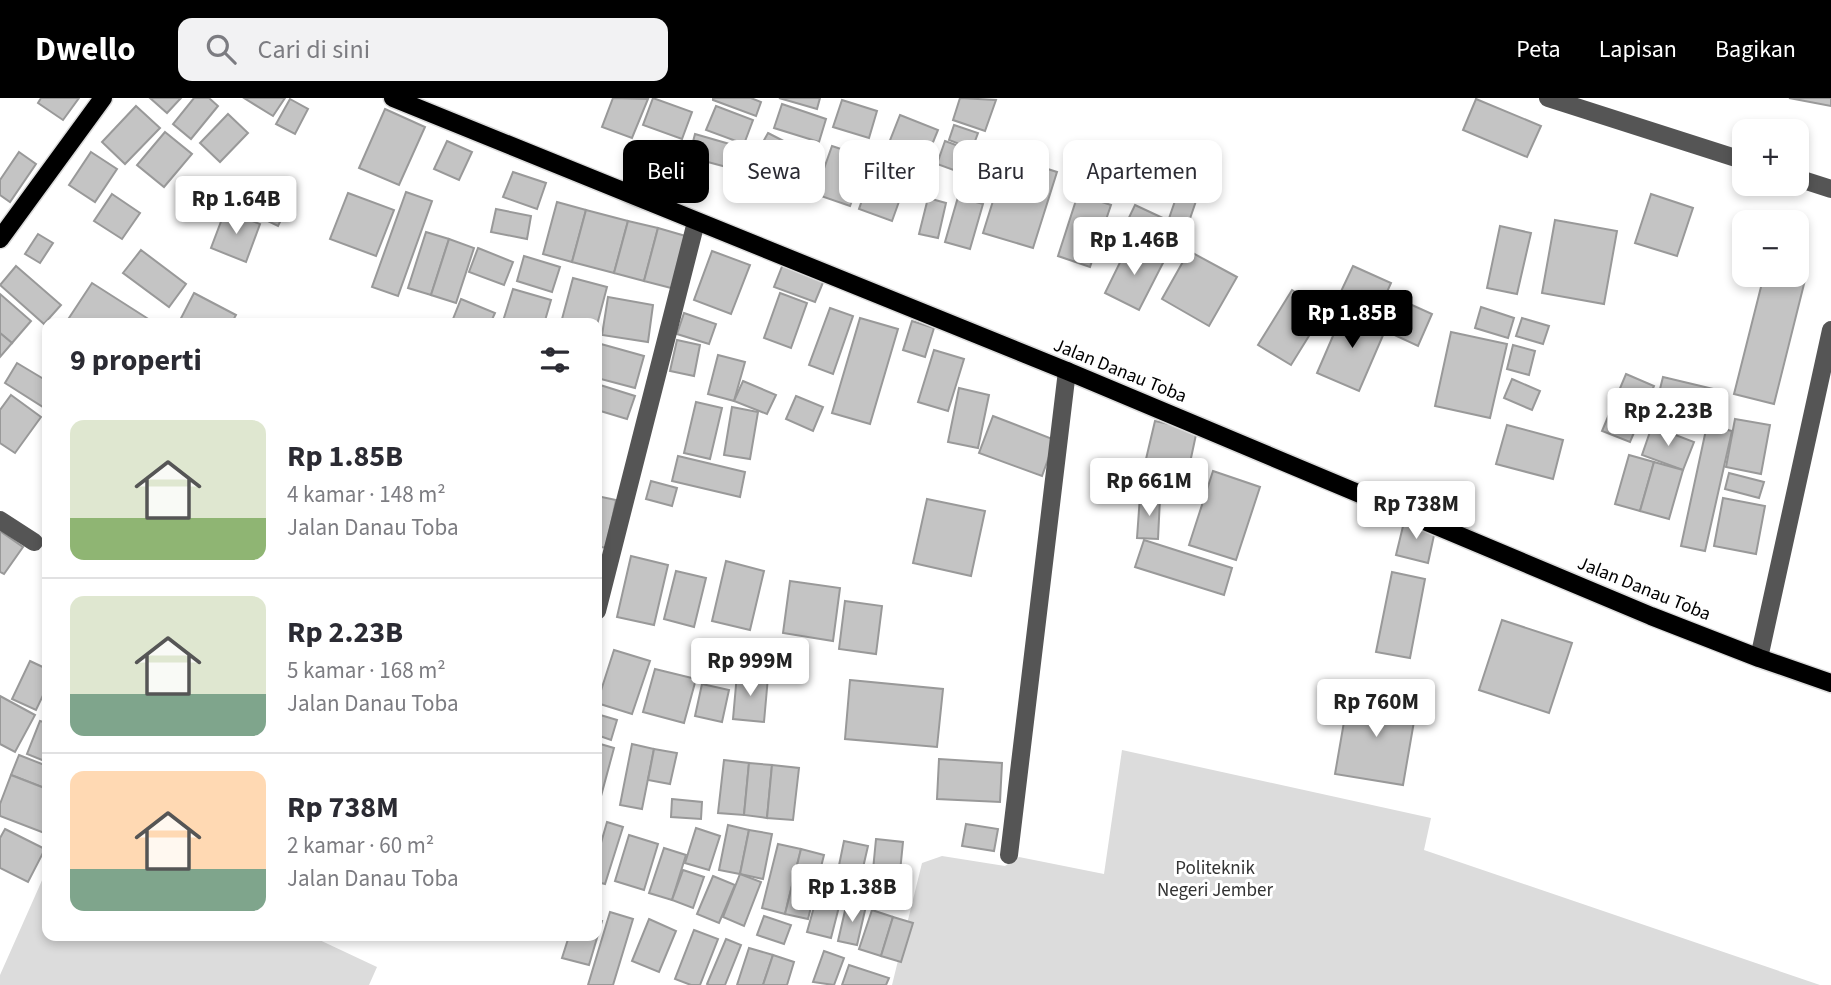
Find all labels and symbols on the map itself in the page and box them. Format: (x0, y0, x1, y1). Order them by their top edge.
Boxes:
pin: Rp 1.64B (164, 176, 308, 236)
pin: Rp 1.46B (1062, 218, 1206, 277)
pin: Rp 1.85B (1280, 290, 1424, 350)
street label: Jalan Danau Toba (1049, 332, 1191, 410)
pin: Rp 2.23B (1596, 388, 1740, 448)
pin: Rp 661M (1084, 458, 1214, 518)
pin: Rp 738M (1351, 482, 1481, 541)
street label: Jalan Danau Toba (1573, 550, 1715, 628)
pin: Rp 999M (685, 638, 815, 698)
pin: Rp 760M (1311, 680, 1441, 739)
park label: Politeknik Negeri Jember (1157, 855, 1273, 904)
pin: Rp 1.38B (780, 864, 924, 924)

